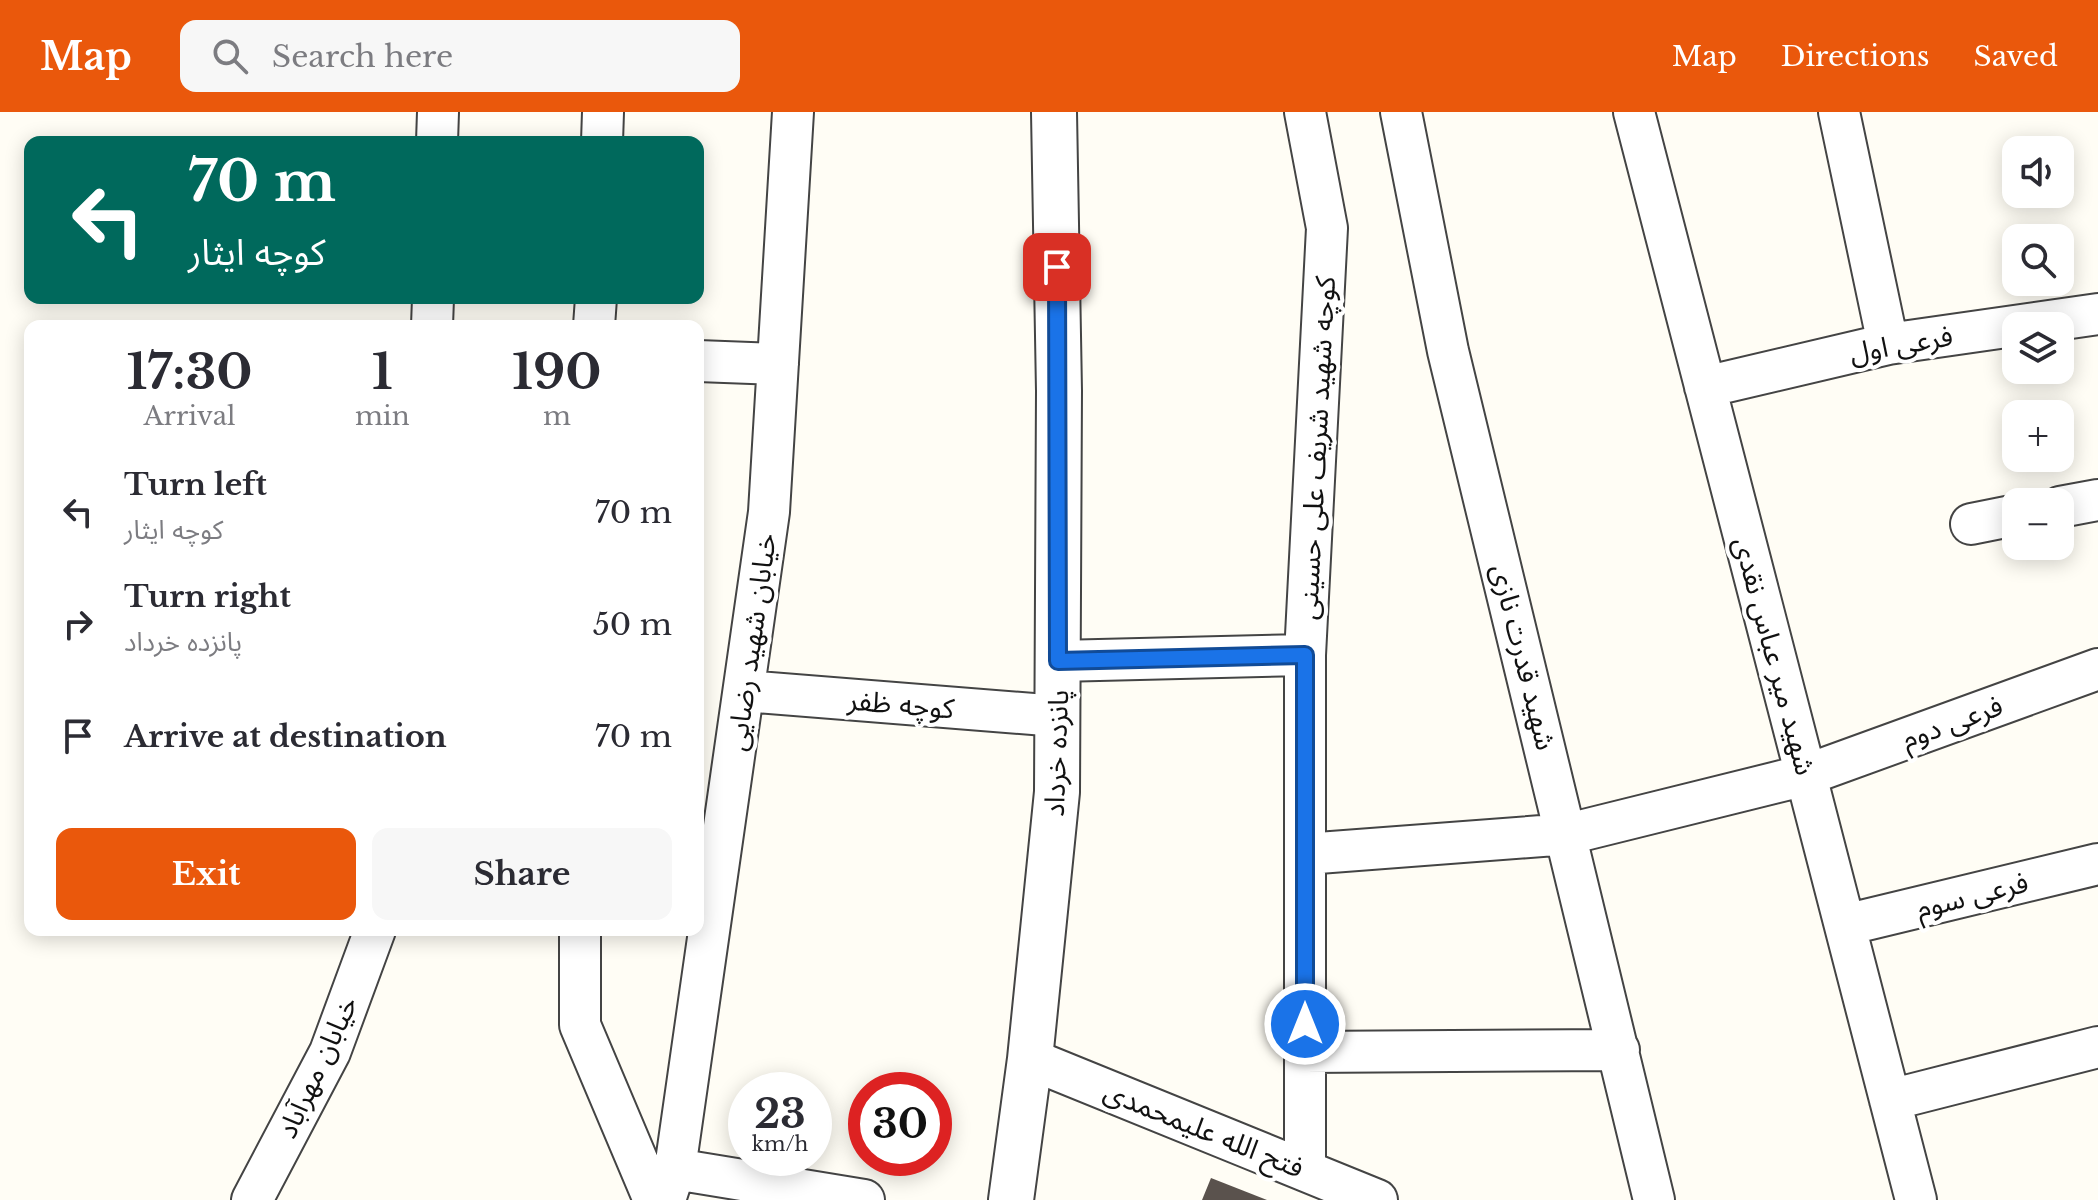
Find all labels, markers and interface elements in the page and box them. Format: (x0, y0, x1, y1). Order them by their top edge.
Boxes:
search box (180, 20, 740, 92)
text: Map (40, 33, 132, 80)
icon: search (208, 34, 252, 78)
text: Search here (272, 38, 453, 75)
text: Map (1672, 39, 1737, 74)
text: Directions (1781, 39, 1930, 74)
text: Saved (1974, 39, 2058, 74)
map controls (2002, 136, 2074, 560)
button: sound (2002, 136, 2074, 208)
text: 70 m (188, 147, 336, 216)
icon: left (56, 168, 160, 272)
button: search (2002, 224, 2074, 296)
text: کوچه ایثار (188, 230, 325, 275)
pin (1023, 233, 1091, 301)
icon: arrive (1035, 245, 1079, 289)
street label: کوچه شهید شریف علی حسینی (1290, 275, 1343, 621)
button: layers (2002, 312, 2074, 384)
street label: فرعی اول (1847, 318, 1955, 371)
text: 17:30 (126, 342, 253, 402)
text: 1 (372, 342, 393, 402)
text: 190 (512, 342, 602, 402)
text: Arrival (143, 400, 236, 432)
text: min (355, 400, 410, 432)
text: m (543, 400, 571, 432)
button: + (2002, 400, 2074, 472)
text: Turn left (124, 466, 267, 503)
button: − (2002, 488, 2074, 560)
icon: left (56, 490, 100, 534)
text: 70 m (595, 494, 672, 531)
text: کوچه ایثار (124, 514, 223, 546)
street label: خیابان شهید رضایی (719, 531, 784, 753)
street label: شهید میر عباس نقدی (1726, 533, 1823, 779)
street label: شهید قدرت نازی (1484, 561, 1564, 754)
text: Turn right (124, 578, 291, 615)
icon: right (56, 602, 100, 646)
text: 50 m (593, 606, 672, 643)
text: پانزده خرداد (124, 626, 242, 658)
street label: کوچه ظفر (845, 682, 956, 727)
street label: فرعی دوم (1897, 688, 2009, 760)
street label: پانزده خرداد (1037, 689, 1076, 817)
icon: arrive (56, 714, 100, 758)
text: Arrive at destination (124, 718, 447, 755)
text: 70 m (595, 718, 672, 755)
button: Exit (56, 828, 356, 920)
button: Share (372, 828, 672, 920)
street label: فرعی سوم (1912, 865, 2033, 929)
position arrow (1263, 982, 1347, 1066)
street label: خیابان مهرآباد (269, 991, 366, 1144)
speed limit sign: 30 (848, 1072, 952, 1176)
street label: فتح الله علیمحمدی (1098, 1073, 1309, 1188)
text: 23 (754, 1089, 806, 1139)
text: km/h (752, 1132, 808, 1156)

